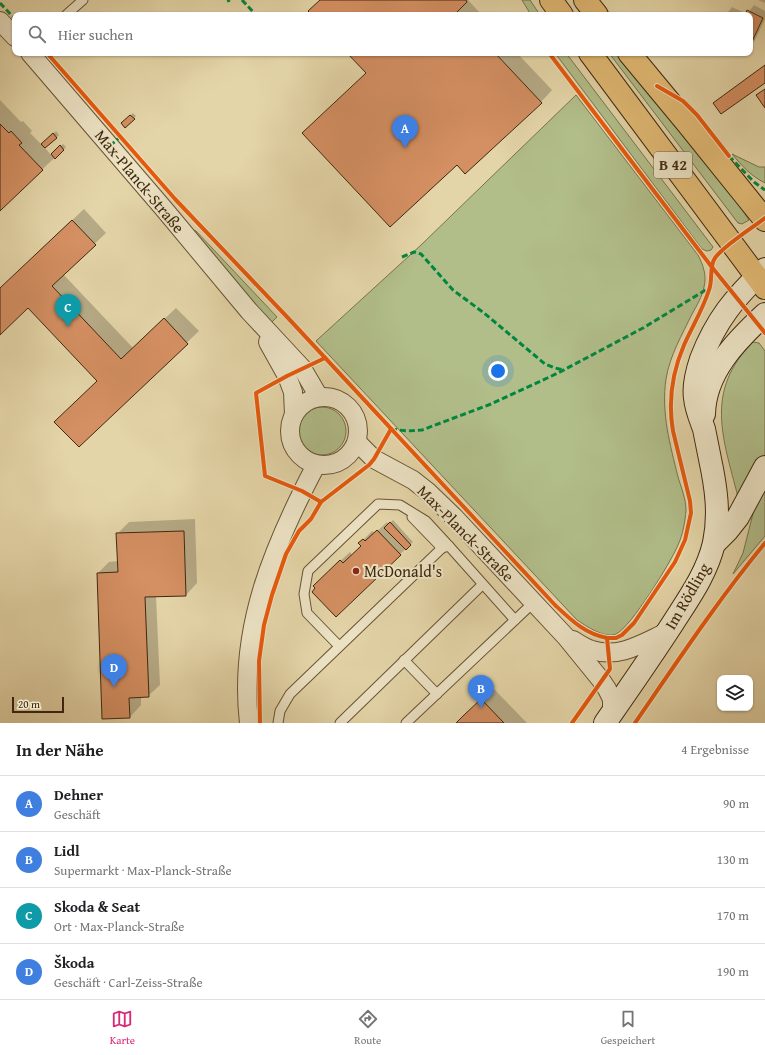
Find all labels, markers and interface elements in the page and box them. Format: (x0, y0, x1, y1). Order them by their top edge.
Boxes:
search box (12, 12, 753, 56)
icon: search (26, 23, 48, 45)
text: Hier suchen (58, 24, 133, 45)
pin: A (392, 115, 418, 148)
street label: Max-Planck-Straße (89, 124, 191, 238)
road number: B 42 (654, 152, 692, 178)
pin: C (55, 294, 81, 327)
your location (488, 361, 508, 381)
street label: Max-Planck-Straße (412, 479, 520, 587)
street label: Im Rödling (658, 558, 716, 634)
place label: McDonald's (364, 559, 442, 583)
marker: McDonald's (351, 566, 361, 576)
pin: D (101, 654, 127, 687)
pin: B (468, 675, 494, 708)
map controls (717, 675, 753, 711)
button: layers (717, 675, 753, 711)
scale bar (12, 695, 64, 714)
text: 20 m (18, 696, 40, 712)
text: In der Nähe (16, 737, 104, 762)
text: 4 Ergebnisse (681, 740, 749, 759)
text: Dehner (54, 784, 103, 805)
text: A (25, 794, 33, 813)
text: 90 m (723, 794, 749, 813)
text: Geschäft (54, 805, 101, 824)
text: Lidl (54, 840, 80, 861)
text: B (25, 850, 33, 869)
text: 130 m (717, 850, 749, 869)
text: Supermarkt · Max-Planck-Straße (54, 861, 232, 880)
text: Skoda & Seat (54, 896, 140, 917)
text: C (25, 906, 33, 925)
text: 170 m (717, 906, 749, 925)
text: Ort · Max-Planck-Straße (54, 917, 184, 936)
text: Škoda (54, 952, 94, 973)
text: D (25, 962, 33, 981)
text: 190 m (717, 962, 749, 981)
text: Geschäft · Carl-Zeiss-Straße (54, 973, 203, 992)
tab: Karte (110, 1008, 135, 1048)
tab: Route (354, 1008, 381, 1048)
tab: Gespeichert (601, 1008, 655, 1048)

